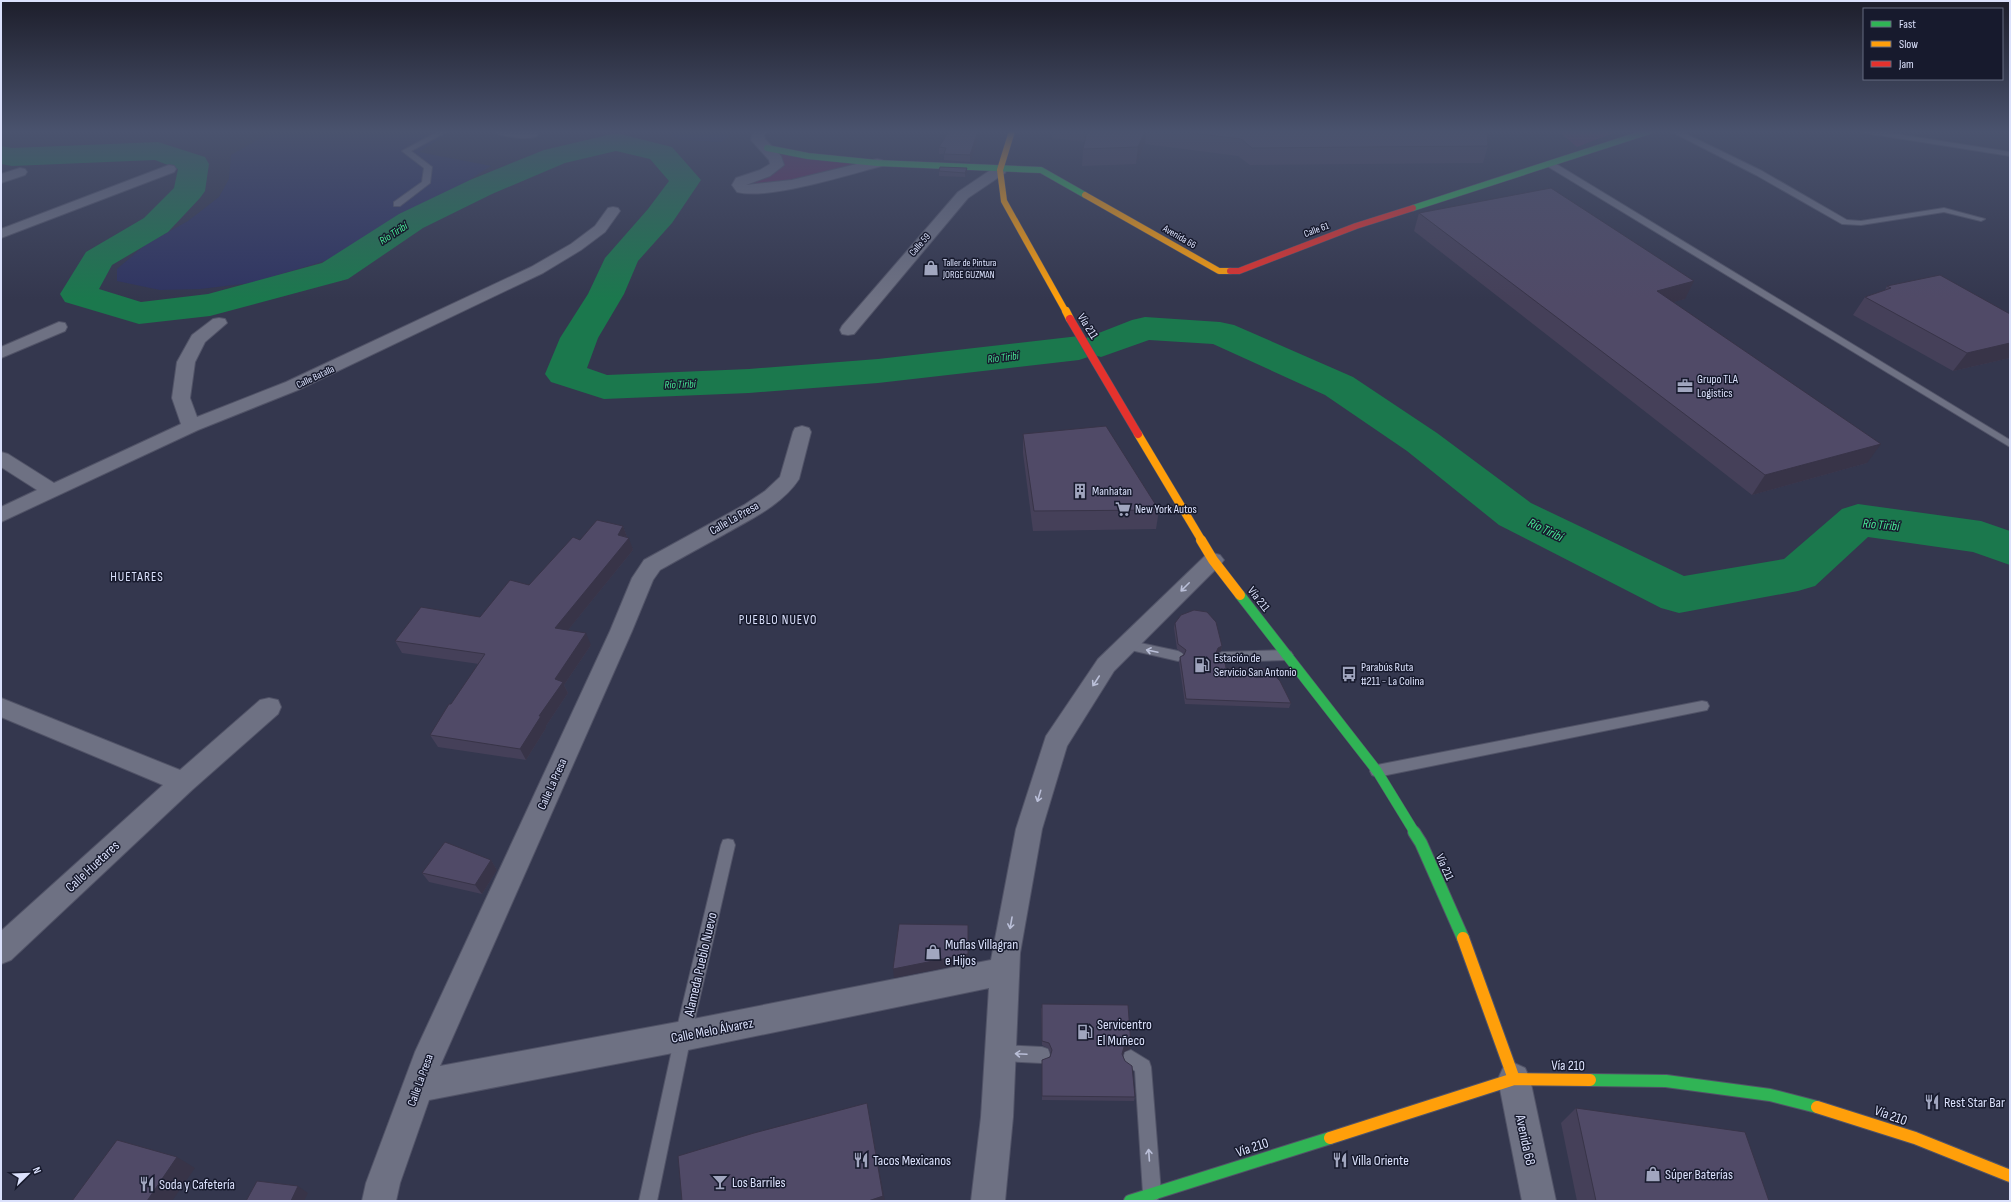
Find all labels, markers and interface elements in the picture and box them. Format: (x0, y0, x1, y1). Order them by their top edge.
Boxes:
legend (1863, 8, 2003, 80)
text: Fast (1899, 17, 1916, 32)
text: Slow (1899, 37, 1918, 52)
text: Jam (1898, 57, 1914, 72)
water label: Río Tiribí (377, 219, 411, 247)
street label: Calle 61 (1302, 220, 1331, 240)
street label: Avenida 66 (1160, 222, 1198, 251)
street label: Calle 59 (907, 231, 933, 259)
place label: Taller de Pintura JORGE GUZMAN (942, 257, 997, 281)
shop icon: Taller de Pintura JORGE GUZMAN (922, 259, 940, 277)
street label: Vía 211 (1074, 311, 1102, 343)
water label: Río Tiribí (987, 349, 1020, 366)
street label: Calle Batalla (294, 363, 336, 391)
place label: Grupo TLA Logistics (1697, 372, 1739, 401)
water label: Río Tiribí (664, 377, 697, 392)
office icon: Grupo TLA Logistics (1676, 377, 1694, 395)
building icon: Manhatan (1071, 482, 1089, 500)
place label: Manhatan (1092, 484, 1132, 499)
street label: Calle La Presa (707, 498, 762, 539)
supermarket icon: New York Autos (1114, 500, 1132, 518)
place label: New York Autos (1135, 502, 1197, 517)
water label: Río Tiribí (1526, 515, 1567, 546)
water label: Río Tiribí (1862, 515, 1902, 535)
district label: HUETARES (110, 569, 164, 585)
one-way arrow (1180, 582, 1190, 592)
street label: Vía 211 (1244, 584, 1273, 615)
district label: PUEBLO NUEVO (739, 612, 817, 628)
one-way arrow (1146, 646, 1159, 654)
place label: Estación de Servicio San Antonio (1214, 651, 1297, 680)
fuel station icon: Estación de Servicio San Antonio (1193, 656, 1211, 674)
place label: Parabús Ruta #211 - La Colina (1361, 660, 1425, 689)
bus stop icon: Parabús Ruta #211 - La Colina (1340, 665, 1358, 683)
one-way arrow (1092, 675, 1100, 686)
street label: Calle La Presa (535, 756, 571, 812)
one-way arrow (1035, 790, 1042, 803)
street label: Calle Huetares (62, 837, 123, 896)
street label: Vía 211 (1432, 852, 1457, 884)
street label: Alameda Pueblo Nuevo (680, 911, 721, 1019)
one-way arrow (1007, 916, 1015, 929)
place label: Muflas Villagran e Hijos (945, 936, 1018, 969)
shop icon: Muflas Villagran e Hijos (924, 943, 942, 961)
street label: Calle Melo Álvarez (670, 1014, 755, 1047)
place label: Servicentro El Muñeco (1097, 1016, 1152, 1049)
fuel station icon: Servicentro El Muñeco (1076, 1023, 1094, 1041)
one-way arrow (1015, 1050, 1028, 1057)
street label: Calle La Presa (404, 1052, 437, 1108)
street label: Vía 210 (1551, 1057, 1585, 1074)
restaurant icon: Rest Star Bar (1923, 1093, 1941, 1111)
place label: Rest Star Bar (1944, 1094, 2005, 1111)
street label: Vía 210 (1872, 1102, 1909, 1129)
street label: Avenida 68 (1512, 1112, 1539, 1167)
street label: Vía 210 (1234, 1134, 1271, 1161)
one-way arrow (1146, 1149, 1153, 1162)
restaurant icon: Tacos Mexicanos (852, 1151, 870, 1169)
restaurant icon: Villa Oriente (1331, 1151, 1349, 1169)
place label: Tacos Mexicanos (873, 1152, 951, 1169)
place label: Villa Oriente (1352, 1152, 1409, 1169)
north arrow (8, 1154, 48, 1194)
text: N (30, 1165, 44, 1176)
shop icon: Súper Baterías (1644, 1165, 1662, 1183)
place label: Súper Baterías (1665, 1166, 1733, 1183)
bar icon: Los Barriles (711, 1173, 729, 1191)
place label: Los Barriles (732, 1174, 786, 1191)
restaurant icon: Soda y Cafetería (138, 1175, 156, 1193)
place label: Soda y Cafetería (159, 1176, 235, 1193)

